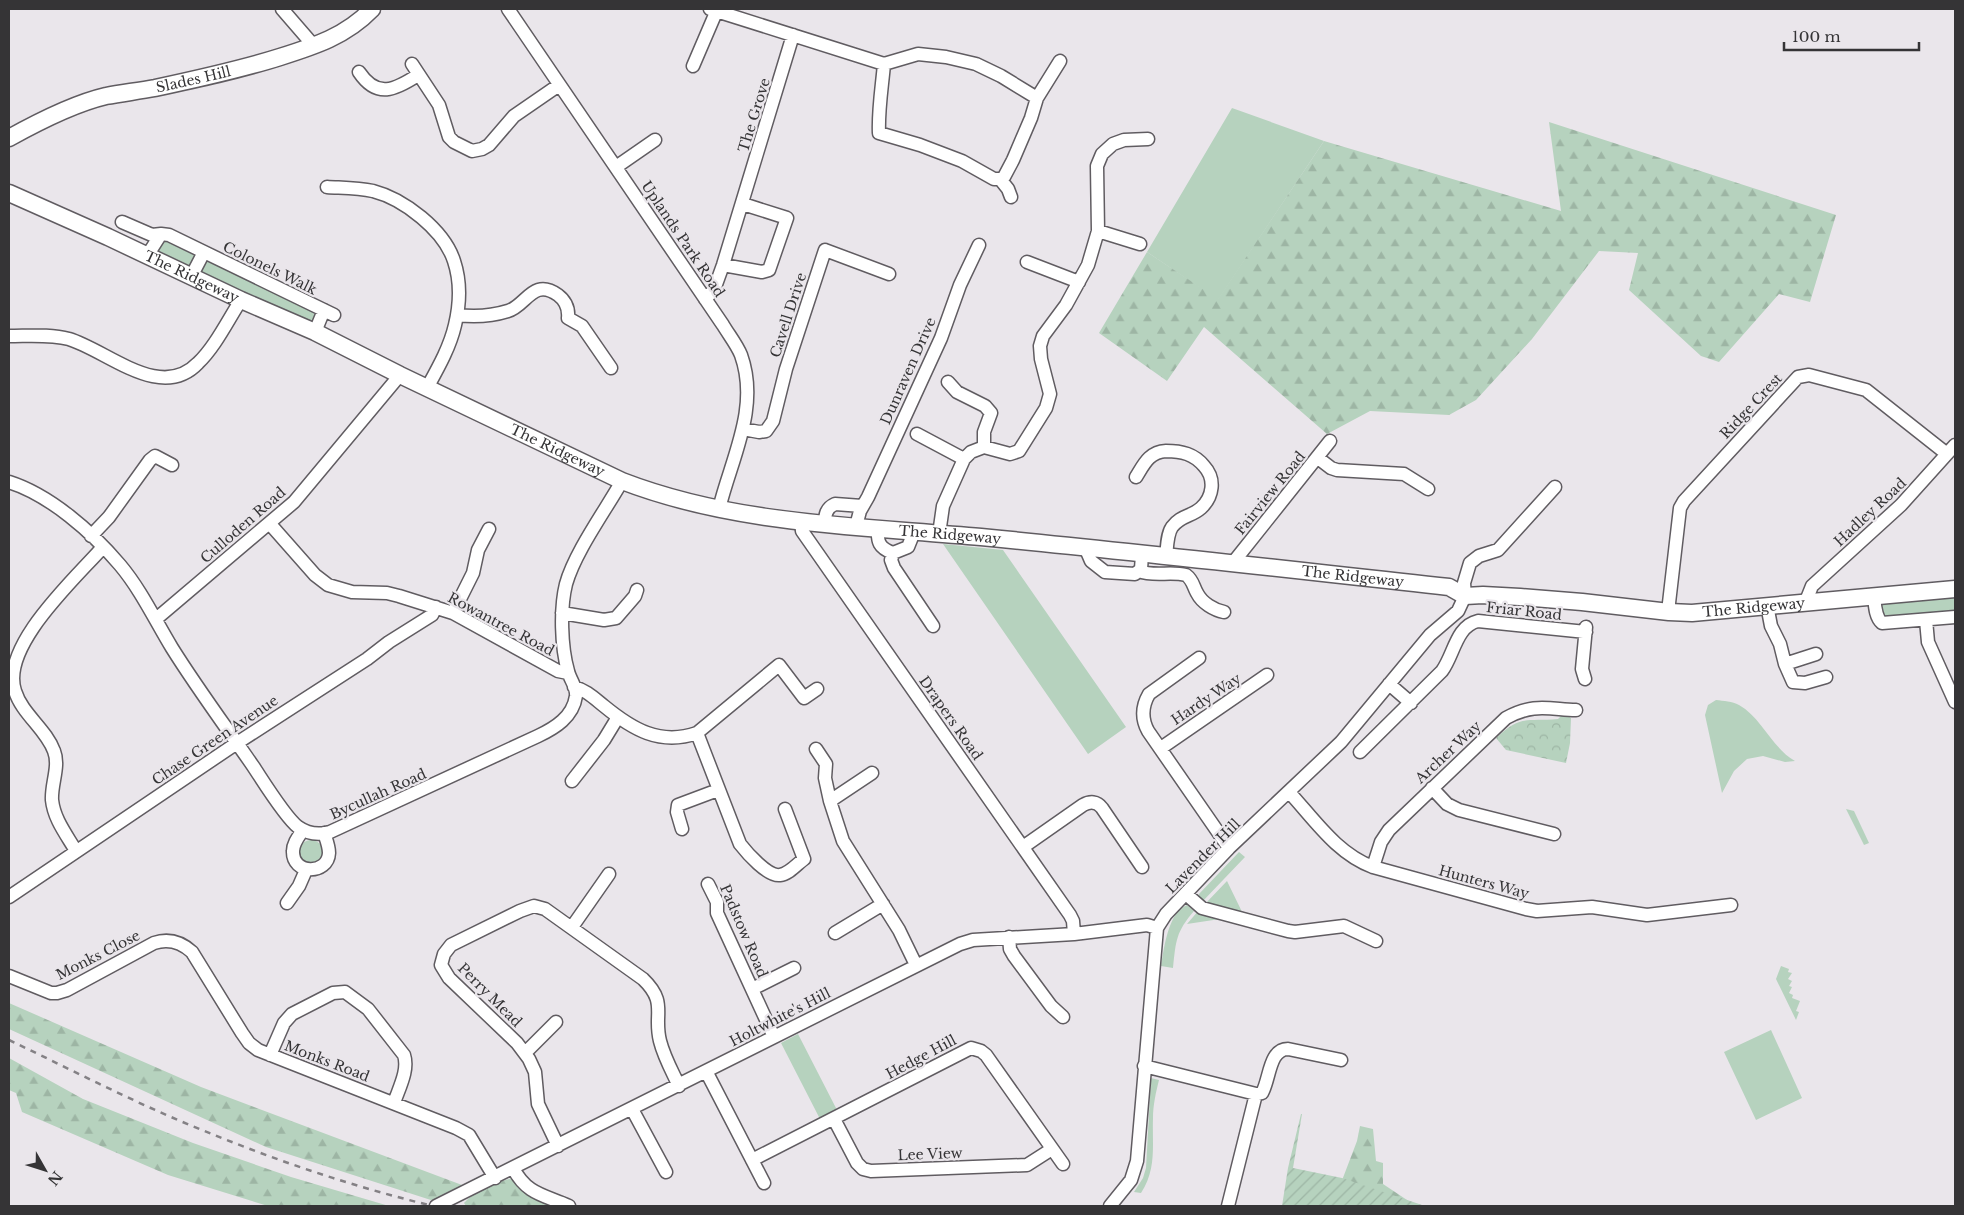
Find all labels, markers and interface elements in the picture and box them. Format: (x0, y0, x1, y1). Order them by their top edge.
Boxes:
scale bar (1784, 20, 1919, 52)
text: 100 m (1792, 27, 1841, 46)
street label: Slades Hill (154, 62, 233, 97)
street label: The Grove (734, 76, 774, 154)
street label: Uplands Park Road (637, 177, 729, 301)
street label: Colonels Walk (220, 237, 320, 299)
street label: The Ridgeway (142, 247, 242, 307)
street label: Cavell Drive (766, 270, 810, 360)
street label: Dunraven Drive (876, 315, 940, 427)
street label: Ridge Crest (1716, 369, 1786, 443)
street label: The Ridgeway (507, 420, 608, 480)
street label: Fairview Road (1231, 447, 1309, 538)
street label: Hadley Road (1830, 474, 1910, 550)
street label: Culloden Road (197, 483, 290, 567)
street label: The Ridgeway (898, 521, 1002, 548)
street label: The Ridgeway (1301, 562, 1405, 591)
street label: Rowantree Road (445, 588, 558, 660)
street label: The Ridgeway (1702, 594, 1806, 621)
street label: Friar Road (1485, 598, 1563, 624)
street label: Hardy Way (1168, 669, 1244, 729)
street label: Drapers Road (915, 672, 987, 764)
street label: Chase Green Avenue (149, 691, 281, 789)
street label: Archer Way (1410, 717, 1485, 788)
street label: Bycullah Road (327, 764, 430, 823)
street label: Lavender Hill (1162, 815, 1244, 897)
street label: Hunters Way (1437, 861, 1531, 903)
street label: Padstow Road (716, 881, 772, 981)
street label: Monks Close (53, 926, 143, 984)
street label: Perry Mead (454, 959, 526, 1031)
street label: Holtwhite's Hill (726, 984, 834, 1050)
street label: Hedge Hill (883, 1031, 960, 1083)
street label: Monks Road (282, 1036, 373, 1086)
street label: Lee View (897, 1144, 963, 1164)
north arrow (20, 1145, 70, 1195)
text: N (44, 1167, 66, 1189)

